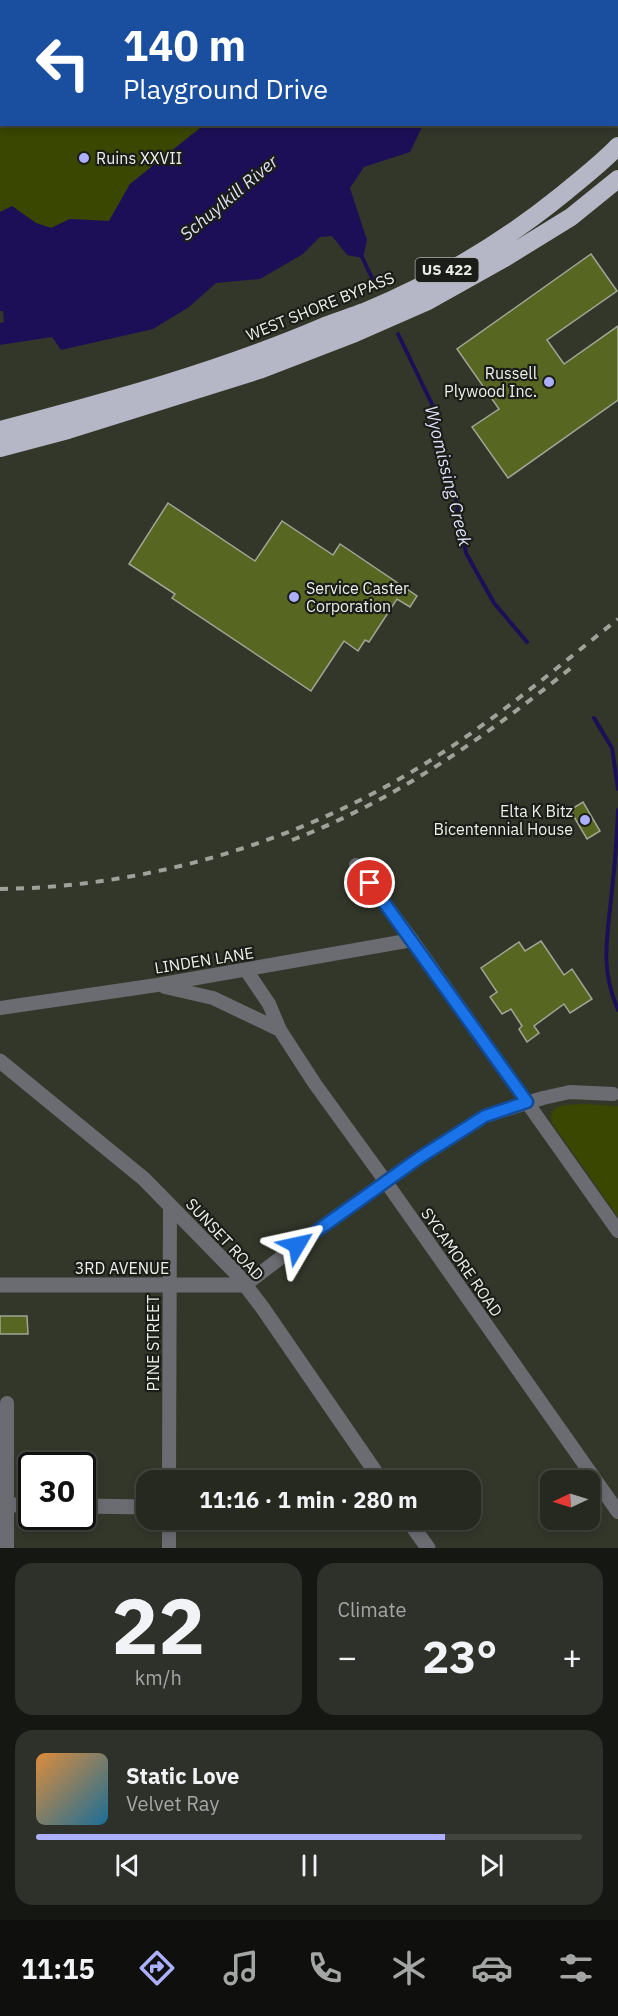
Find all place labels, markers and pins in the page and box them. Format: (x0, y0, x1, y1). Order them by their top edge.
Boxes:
place label: Ruins XXVII (96, 148, 182, 168)
marker: Ruins XXVII (77, 151, 91, 165)
place label: Russell Plywood Inc. (444, 363, 537, 401)
marker: Russell Plywood Inc. (542, 375, 556, 389)
place label: Service Caster Corporation (306, 578, 409, 616)
marker: Service Caster Corporation (287, 590, 301, 604)
place label: Elta K Bitz Bicentennial House (434, 801, 573, 839)
marker: Elta K Bitz Bicentennial House (578, 813, 592, 827)
pin (344, 857, 395, 908)

